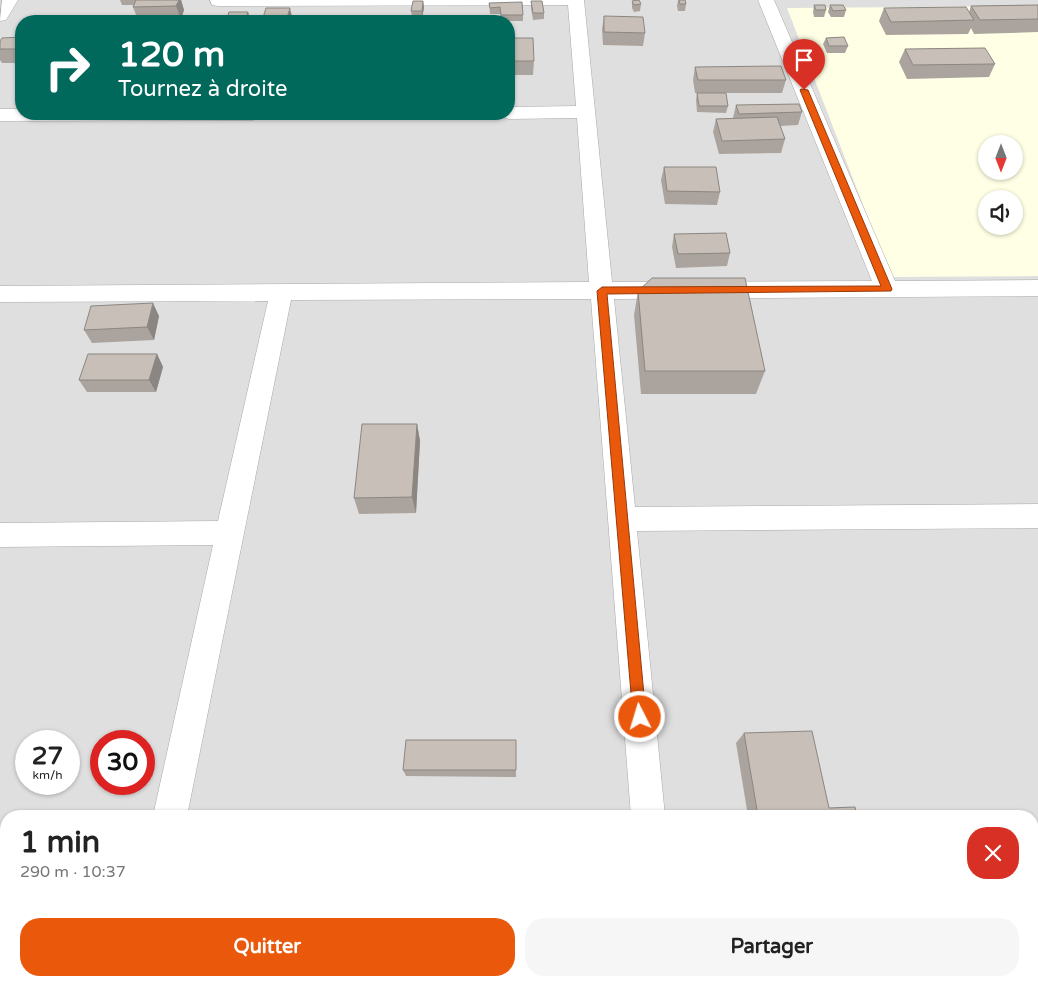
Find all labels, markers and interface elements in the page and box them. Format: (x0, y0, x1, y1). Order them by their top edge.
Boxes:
text: 120 m (118, 34, 225, 76)
icon: right (35, 35, 100, 100)
pin (783, 39, 825, 90)
icon: arrive (790, 46, 818, 74)
text: Tournez à droite (118, 76, 287, 102)
north arrow (978, 135, 1022, 180)
map controls (978, 135, 1023, 235)
button: sound (978, 190, 1023, 235)
position arrow (613, 690, 665, 742)
speed limit sign: 30 (90, 730, 155, 795)
text: 27 (32, 741, 63, 771)
text: km/h (32, 768, 63, 782)
text: 1 min (20, 824, 100, 861)
button: close (967, 827, 1019, 879)
text: 290 m · 10:37 (20, 862, 126, 882)
button: Quitter (20, 918, 515, 976)
button: Partager (525, 918, 1019, 976)

